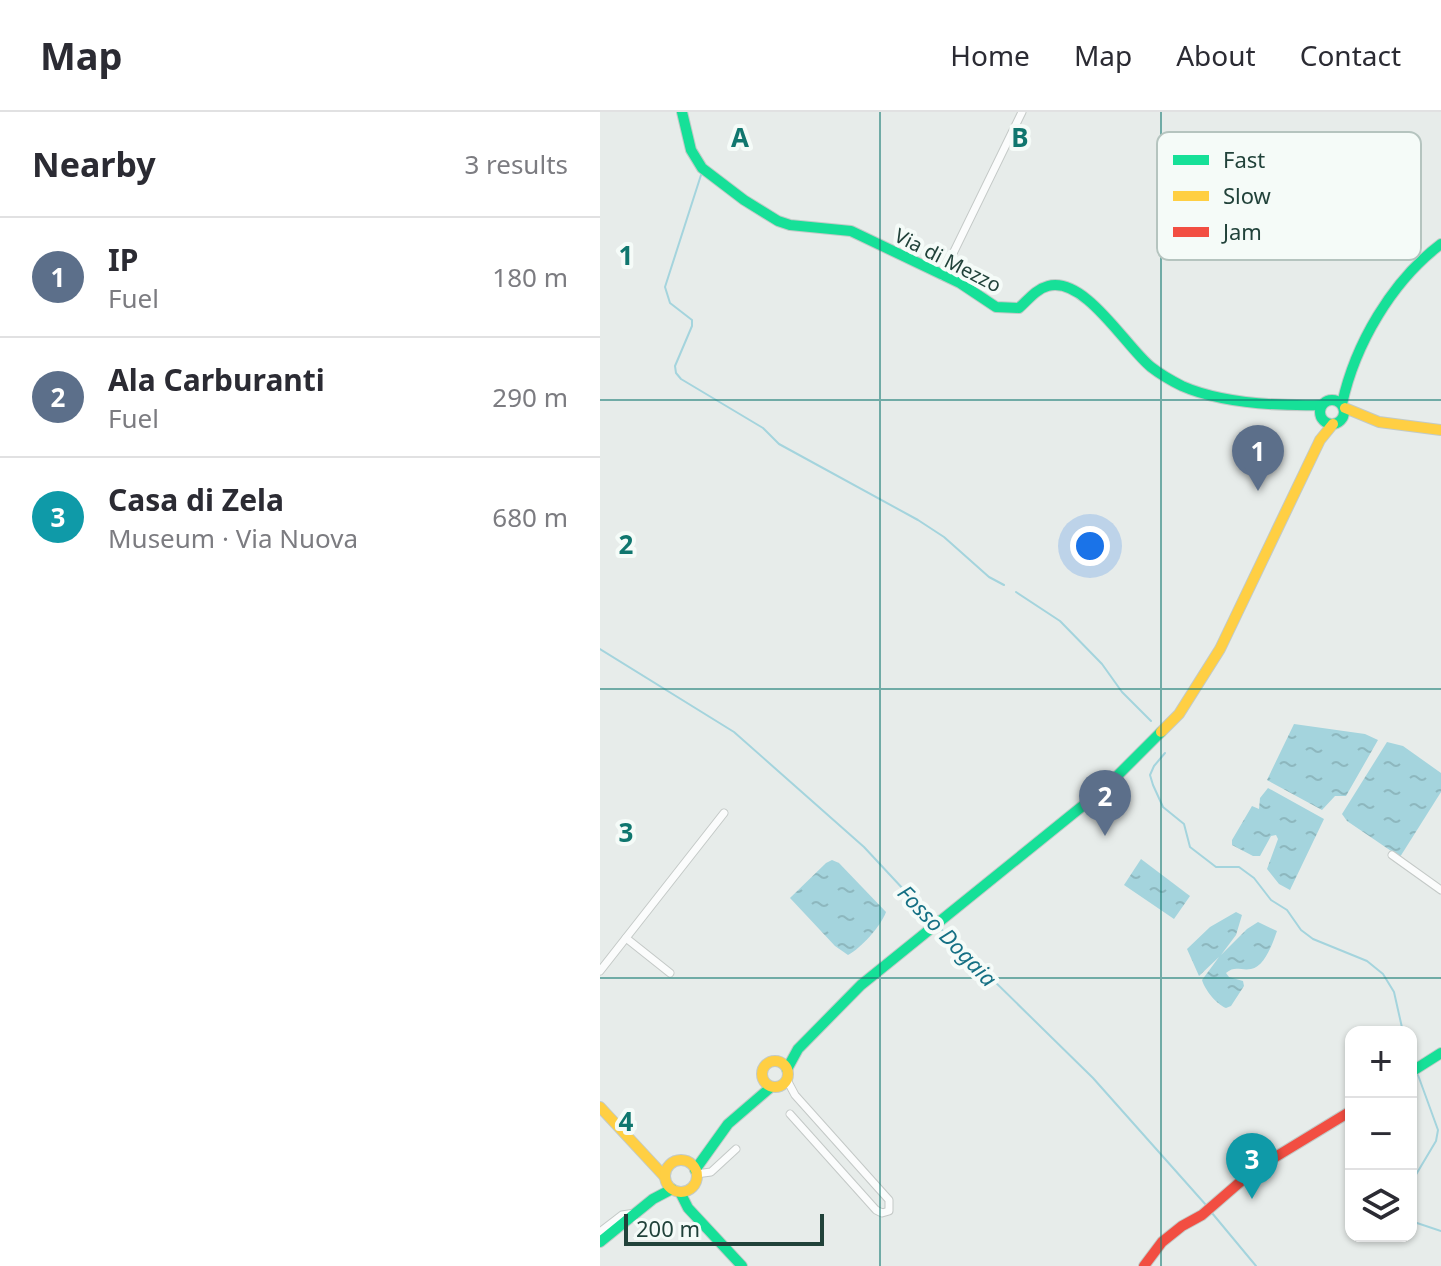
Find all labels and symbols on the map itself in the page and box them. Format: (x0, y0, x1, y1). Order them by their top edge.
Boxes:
text: A (731, 119, 749, 155)
text: B (1011, 119, 1029, 155)
legend (1157, 132, 1421, 260)
text: Fast (1223, 144, 1265, 174)
text: Slow (1223, 180, 1272, 210)
text: Jam (1221, 216, 1262, 246)
street label: Via di Mezzo (890, 222, 1006, 298)
text: 1 (619, 237, 633, 273)
pin: 1 (1232, 425, 1284, 491)
text: 2 (619, 526, 634, 562)
your location (1070, 526, 1110, 566)
pin: 2 (1079, 770, 1131, 836)
text: 3 (619, 814, 633, 850)
water label: Fosso Dogaia (892, 878, 1004, 993)
text: 4 (619, 1103, 634, 1139)
pin: 3 (1226, 1133, 1278, 1199)
scale bar (624, 1210, 824, 1246)

